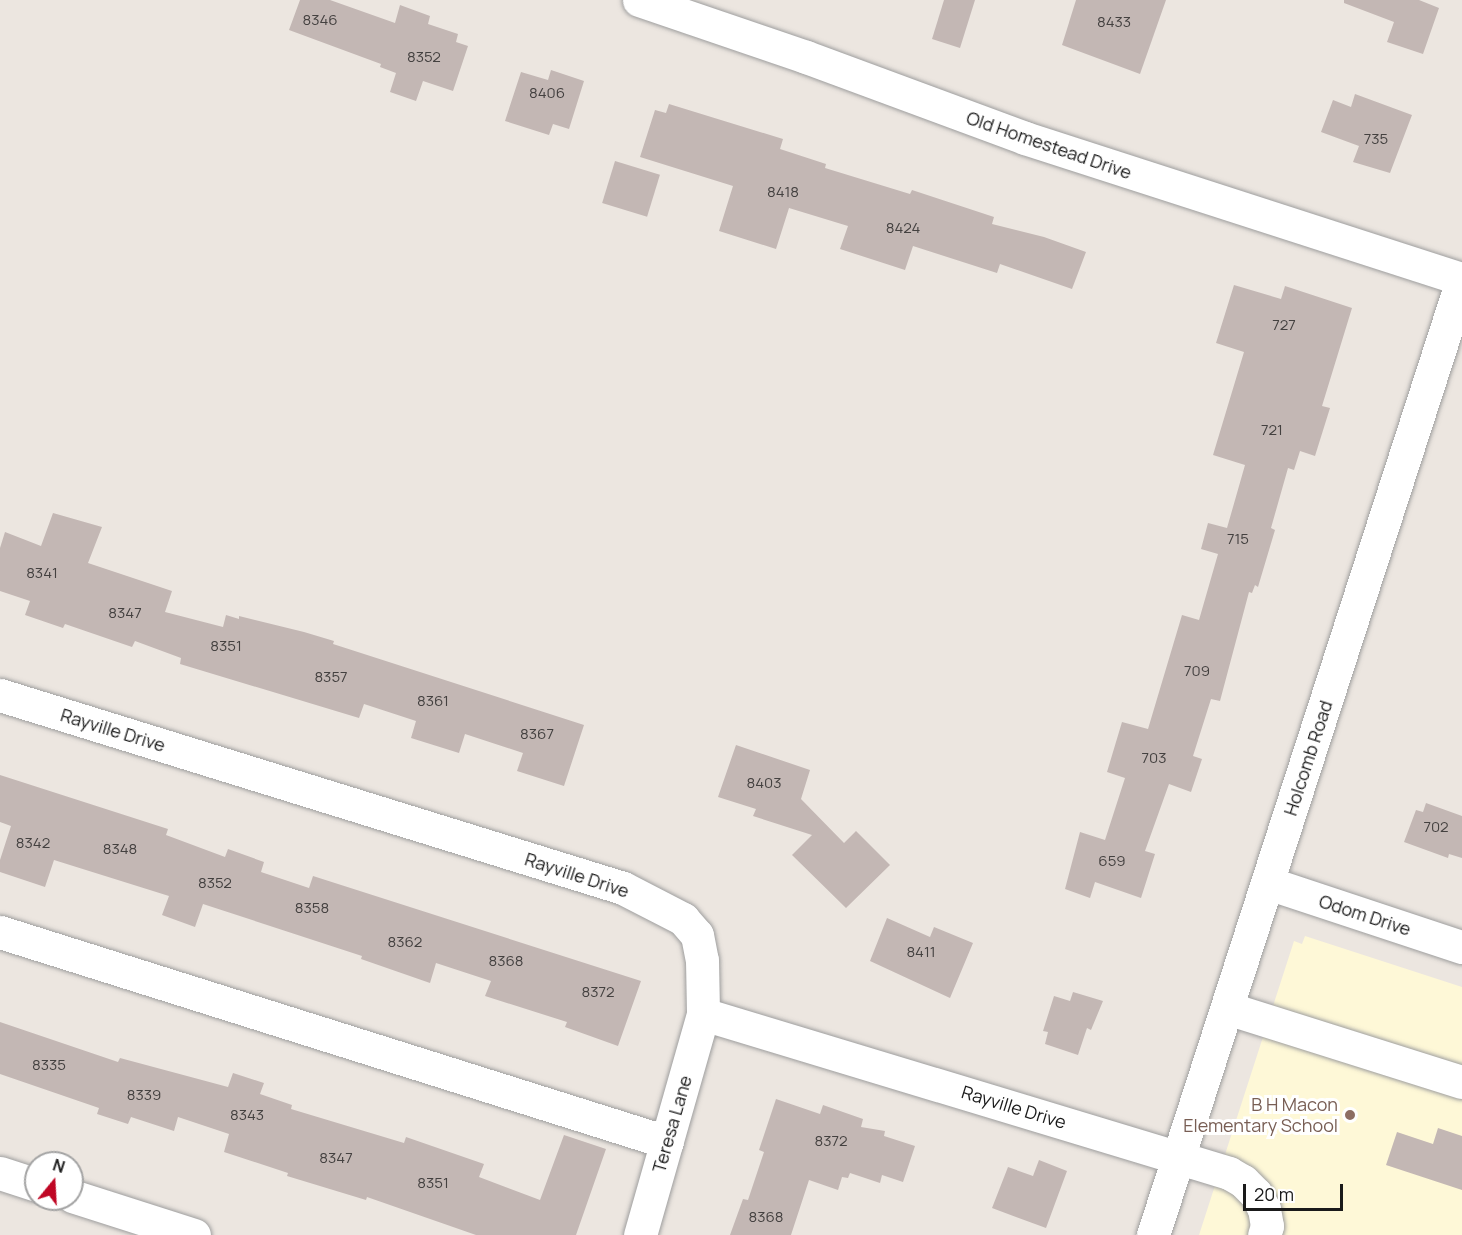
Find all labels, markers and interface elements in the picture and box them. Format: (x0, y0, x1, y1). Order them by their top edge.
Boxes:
house number: 8346 (302, 11, 338, 29)
house number: 8433 (1097, 13, 1131, 31)
house number: 8352 (407, 48, 441, 66)
house number: 8406 (529, 84, 565, 102)
street label: Old Homestead Drive (964, 107, 1134, 183)
house number: 735 (1364, 130, 1388, 148)
house number: 8418 (767, 183, 799, 201)
house number: 8424 (886, 219, 920, 237)
house number: 727 (1272, 316, 1296, 334)
house number: 721 (1261, 421, 1283, 439)
house number: 715 (1227, 530, 1249, 548)
house number: 8341 (26, 564, 58, 582)
house number: 8347 (108, 604, 142, 622)
house number: 8351 (210, 637, 242, 655)
house number: 709 (1184, 662, 1210, 680)
house number: 8357 (314, 668, 348, 686)
house number: 8361 (417, 692, 449, 710)
street label: Holcomb Road (1279, 698, 1337, 818)
street label: Rayville Drive (58, 704, 168, 756)
house number: 8367 (520, 725, 554, 743)
house number: 703 (1142, 749, 1166, 767)
house number: 8403 (747, 774, 781, 792)
house number: 702 (1423, 818, 1449, 836)
house number: 8342 (16, 834, 50, 852)
house number: 8348 (103, 840, 137, 858)
street label: Rayville Drive (522, 848, 632, 902)
house number: 659 (1098, 852, 1126, 870)
house number: 8352 (198, 874, 232, 892)
street label: Odom Drive (1316, 890, 1414, 940)
house number: 8358 (295, 899, 329, 917)
house number: 8362 (388, 933, 422, 951)
house number: 8411 (906, 943, 936, 961)
house number: 8368 (488, 952, 524, 970)
house number: 8372 (581, 983, 615, 1001)
house number: 8335 (32, 1056, 66, 1074)
street label: Teresa Lane (648, 1073, 696, 1175)
street label: Rayville Drive (959, 1081, 1069, 1133)
house number: 8339 (127, 1086, 161, 1104)
place label: B H Macon Elementary School (1183, 1094, 1338, 1136)
house number: 8343 (230, 1106, 264, 1124)
marker: B H Macon Elementary School (1343, 1108, 1357, 1122)
house number: 8372 (814, 1132, 848, 1150)
house number: 8347 (319, 1149, 353, 1167)
north arrow (24, 1151, 84, 1211)
text: N (50, 1154, 68, 1178)
scale bar (1246, 1172, 1346, 1210)
house number: 8351 (417, 1174, 449, 1192)
text: 20 m (1254, 1182, 1294, 1206)
house number: 8368 (748, 1208, 784, 1226)

